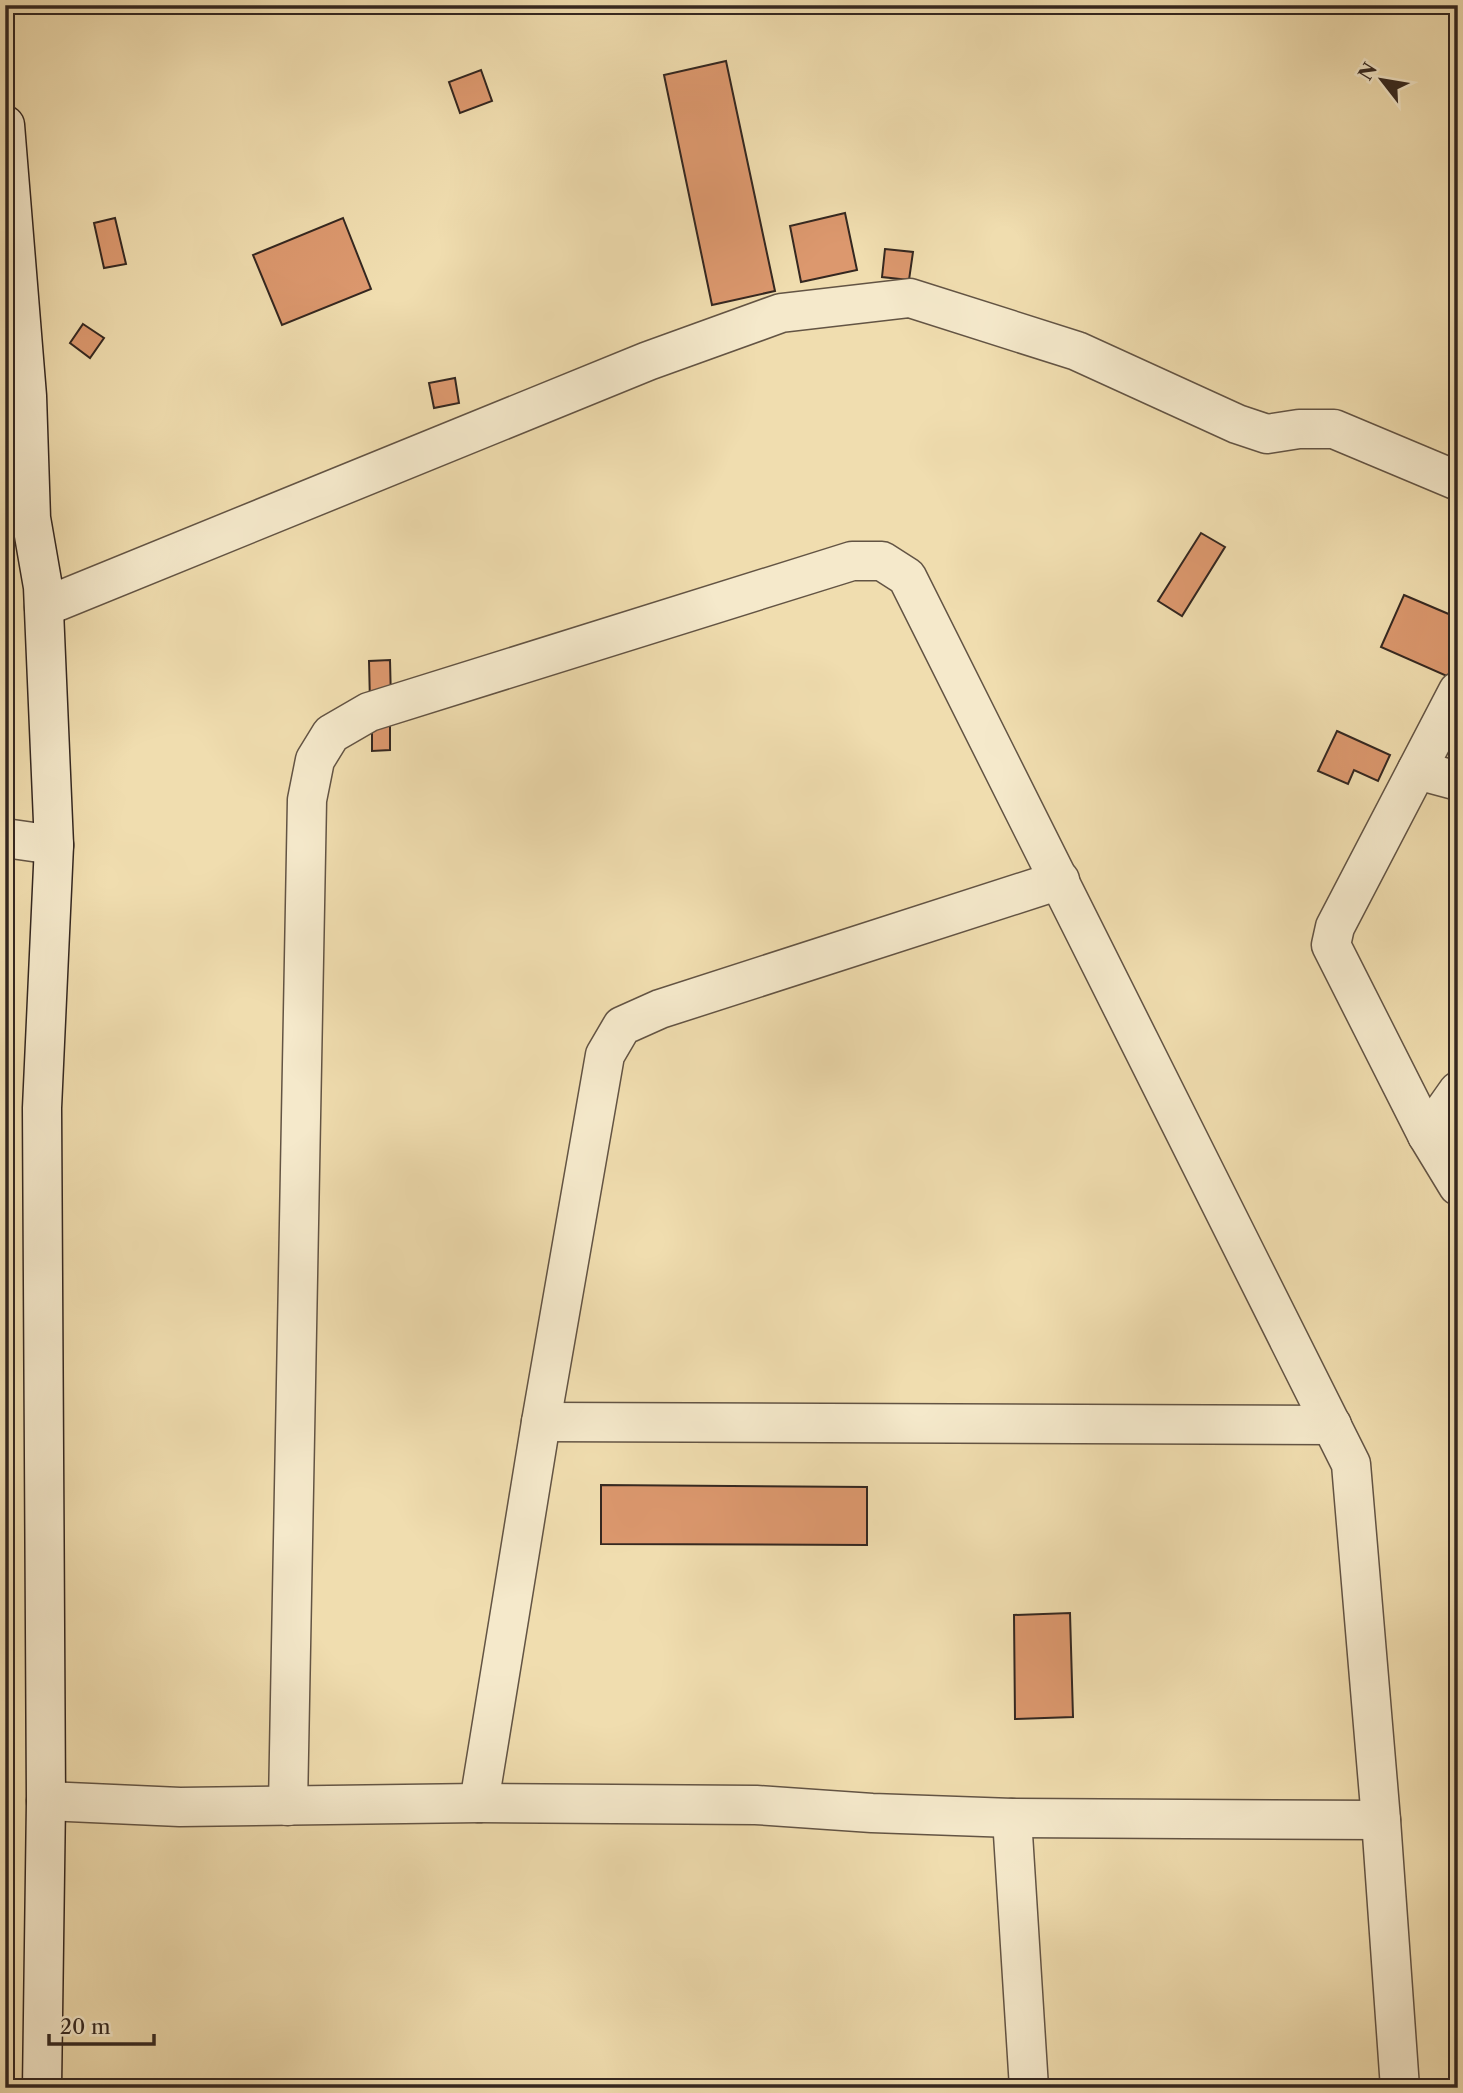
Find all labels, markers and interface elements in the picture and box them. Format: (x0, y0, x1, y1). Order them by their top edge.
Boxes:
north arrow (1348, 46, 1418, 116)
text: N (1354, 59, 1382, 85)
scale bar (49, 2002, 154, 2046)
text: 20 m (60, 2014, 111, 2039)

